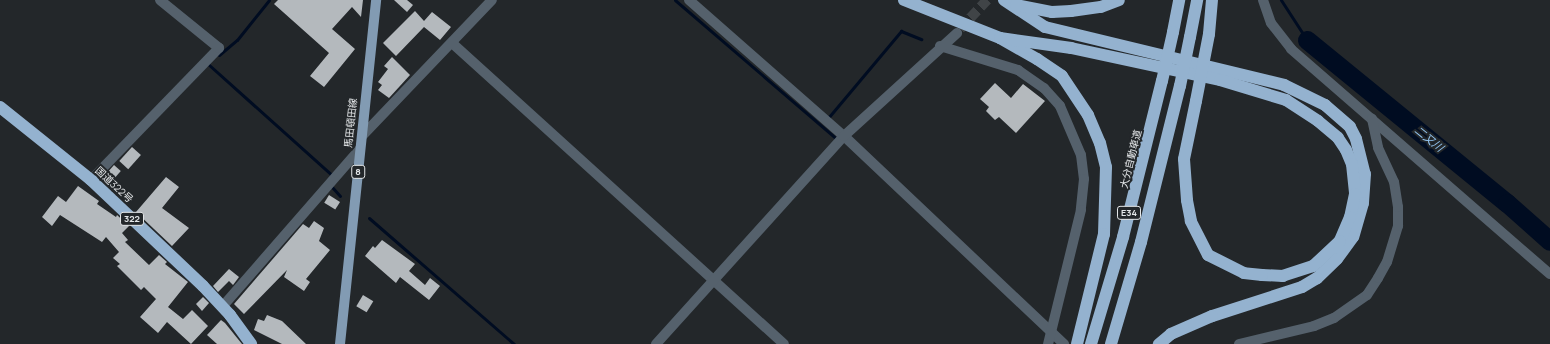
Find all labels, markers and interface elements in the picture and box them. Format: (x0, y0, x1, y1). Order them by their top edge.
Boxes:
street label: 馬田頓田線 (342, 98, 360, 148)
water label: 二又川 (1412, 123, 1446, 155)
street label: 大分自動車道 (1118, 128, 1144, 190)
street label: 国道322号 (93, 165, 135, 205)
road number: 8 (351, 165, 365, 179)
road number: E34 (1117, 206, 1141, 220)
road number: 322 (120, 212, 144, 226)

